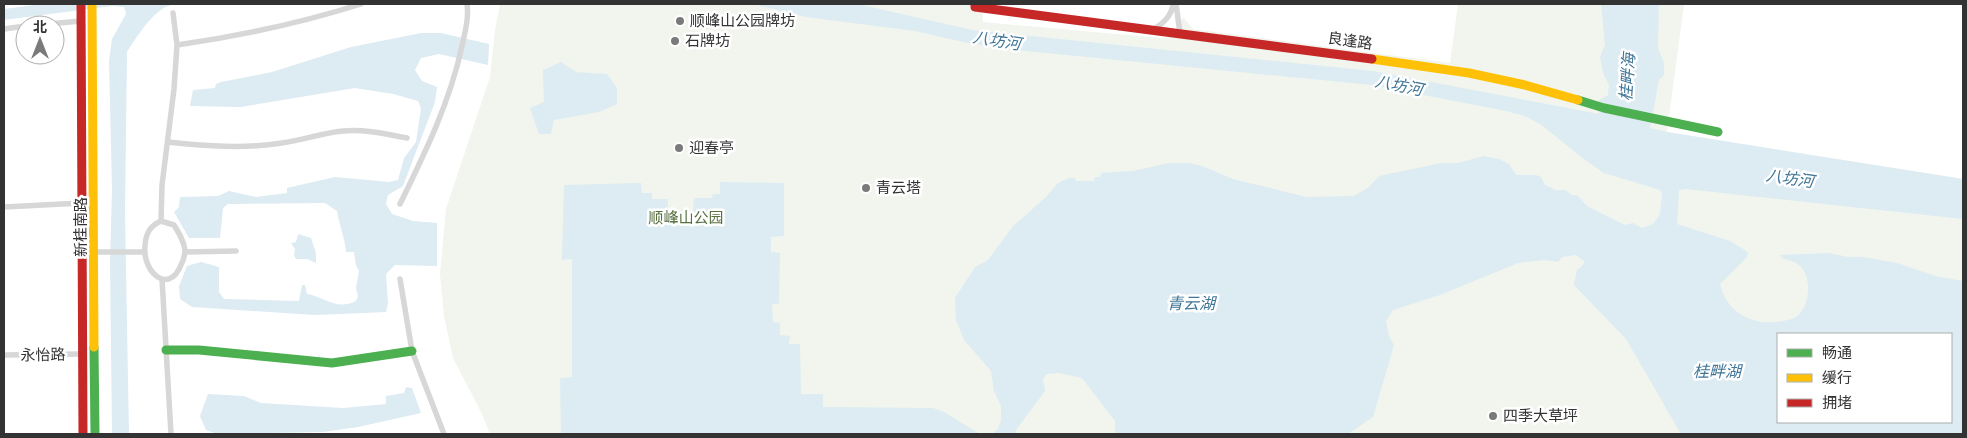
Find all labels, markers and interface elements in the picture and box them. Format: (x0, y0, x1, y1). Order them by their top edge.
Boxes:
place label: 顺峰山公园牌坊 (690, 12, 795, 30)
north arrow (15, 15, 65, 65)
marker: 顺峰山公园牌坊 (674, 15, 686, 27)
text: 北 (33, 19, 47, 36)
water label: 八坊河 (972, 27, 1025, 55)
street label: 良逢路 (1326, 29, 1374, 53)
place label: 石牌坊 (685, 32, 730, 50)
marker: 石牌坊 (669, 35, 681, 47)
water label: 桂畔海 (1616, 50, 1640, 102)
water label: 八坊河 (1373, 72, 1427, 101)
place label: 迎春亭 (689, 139, 734, 157)
marker: 迎春亭 (673, 142, 685, 154)
water label: 八坊河 (1765, 166, 1818, 193)
place label: 青云塔 (876, 179, 921, 197)
marker: 青云塔 (860, 182, 872, 194)
street label: 新桂南路 (72, 197, 90, 257)
park label: 顺峰山公园 (648, 209, 724, 227)
water label: 青云湖 (1167, 294, 1218, 314)
legend (1777, 333, 1952, 423)
text: 畅通 (1822, 344, 1852, 362)
street label: 永怡路 (20, 346, 66, 364)
water label: 桂畔湖 (1693, 362, 1744, 382)
text: 缓行 (1822, 369, 1852, 387)
text: 拥堵 (1822, 394, 1852, 412)
place label: 四季大草坪 (1503, 407, 1578, 425)
marker: 四季大草坪 (1487, 410, 1499, 422)

